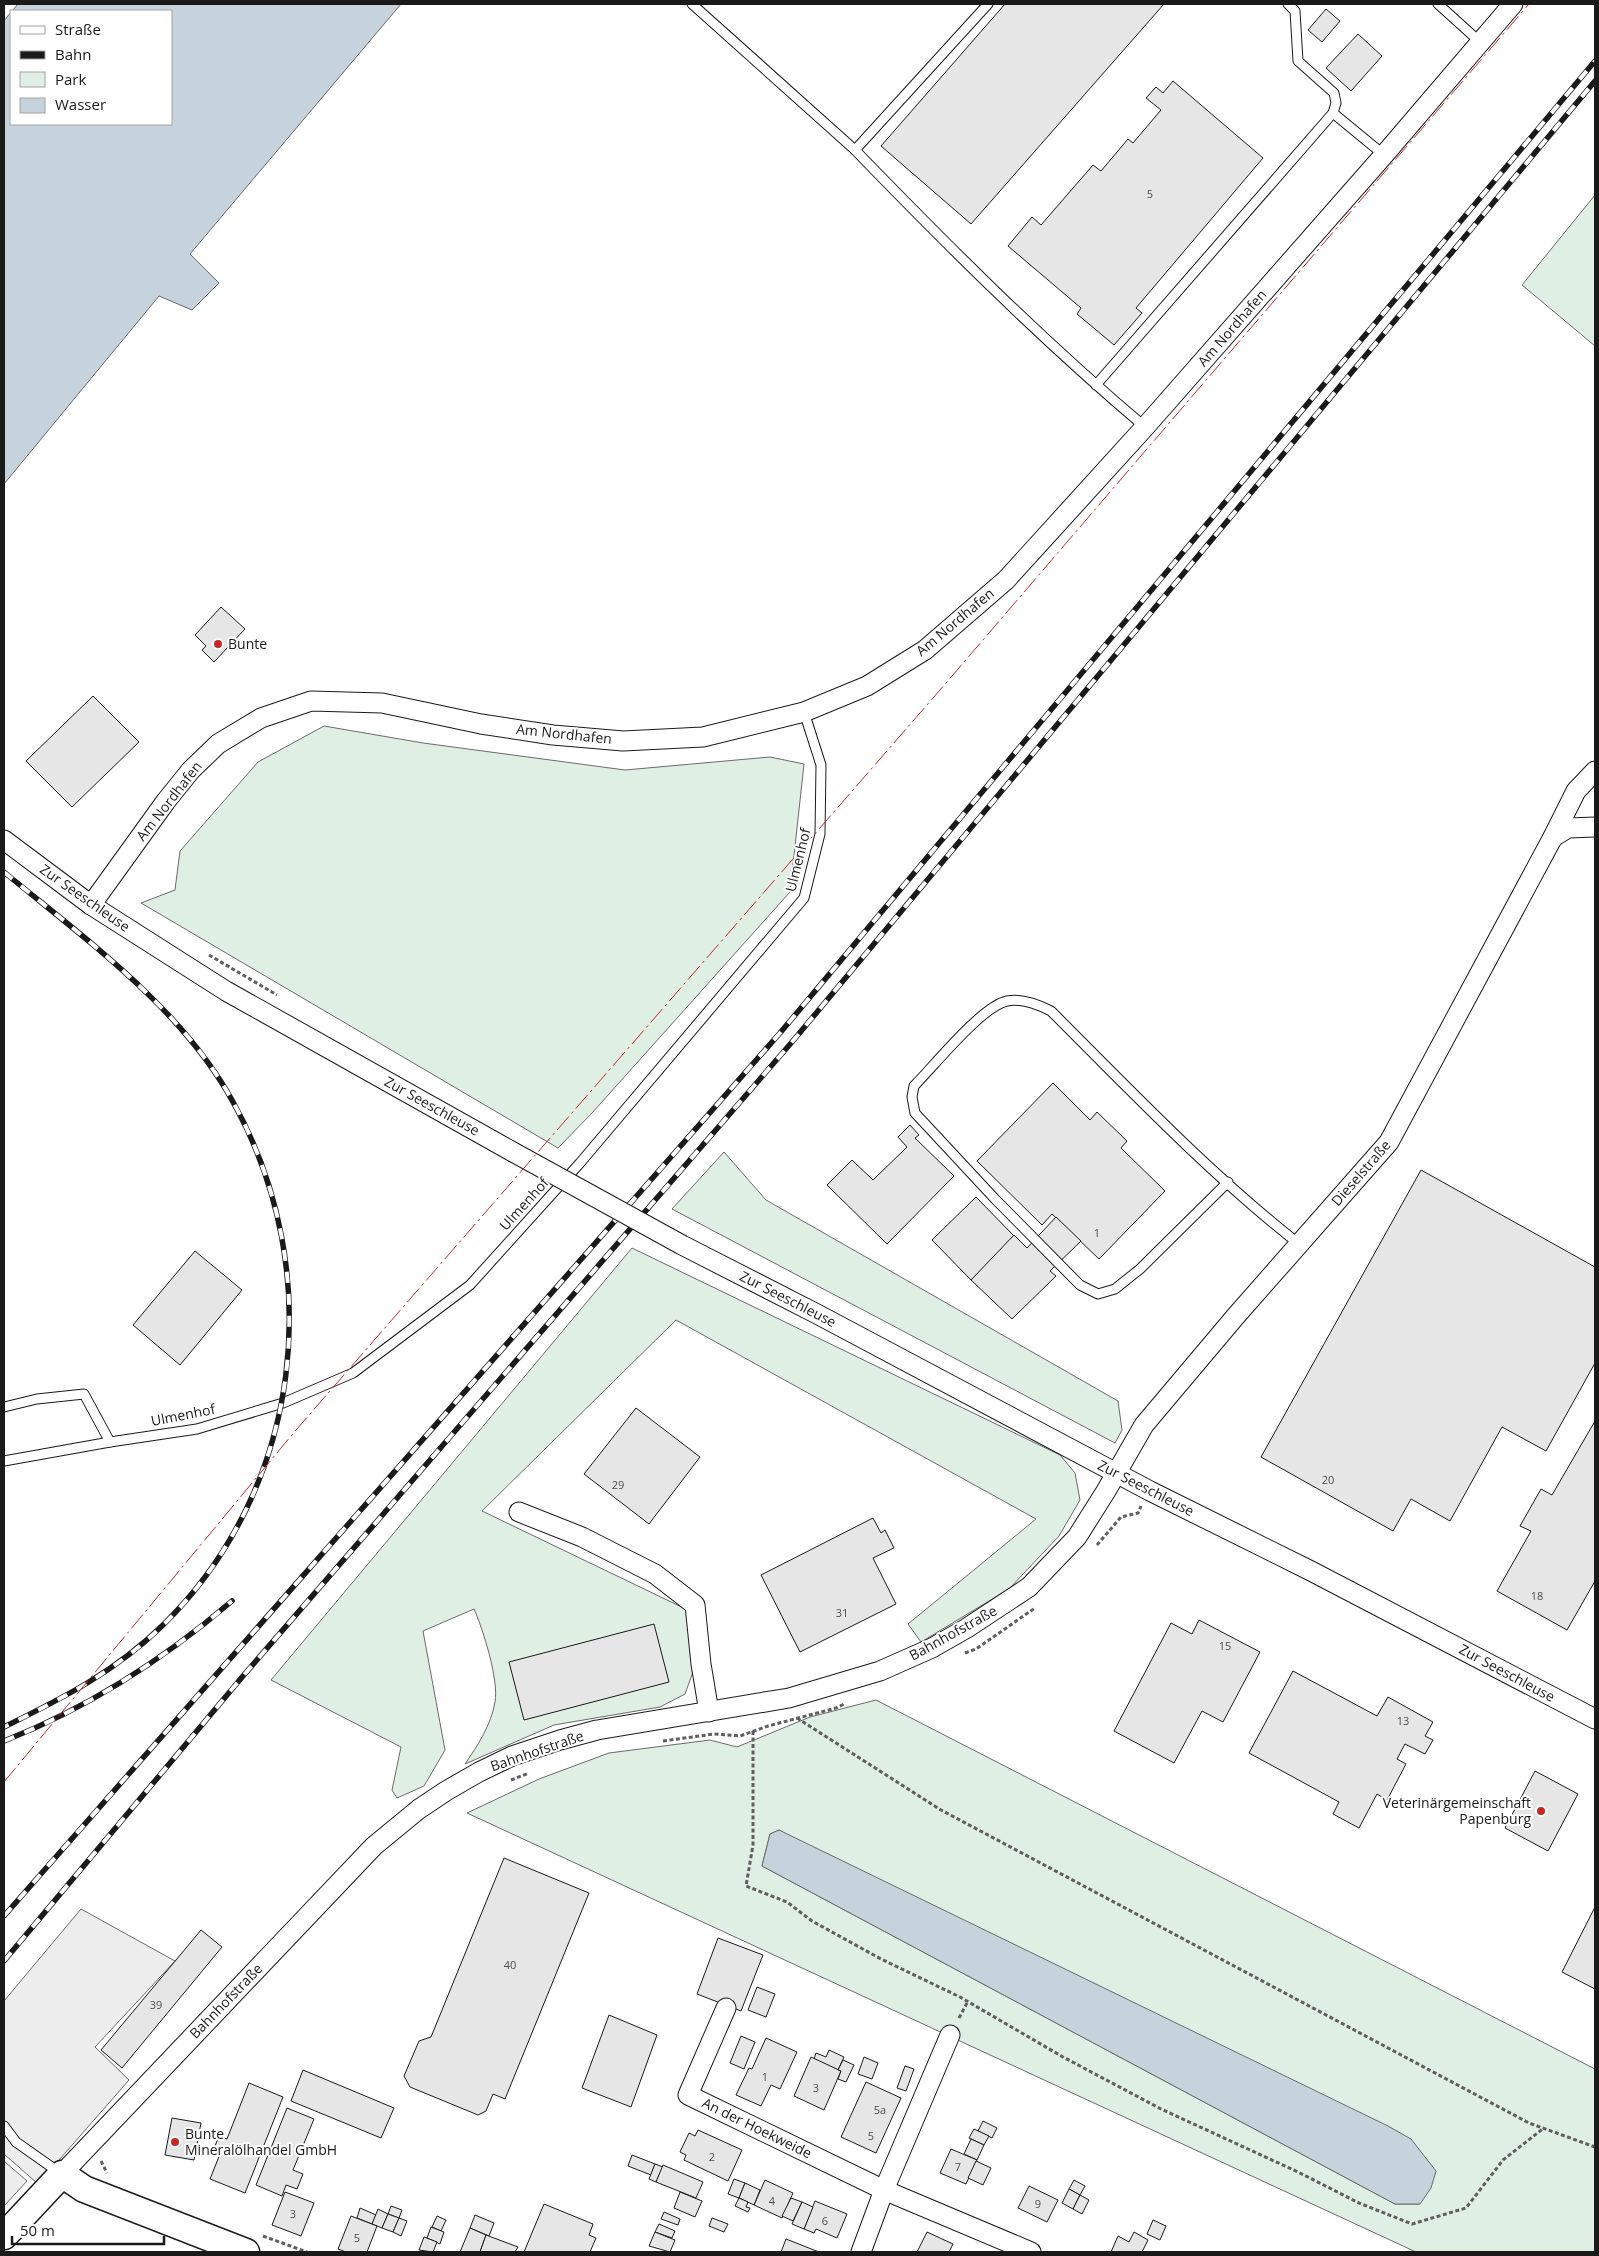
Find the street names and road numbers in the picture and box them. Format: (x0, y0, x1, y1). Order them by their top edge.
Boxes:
street label: Am Nordhafen (1193, 285, 1270, 370)
street label: Am Nordhafen (912, 583, 998, 660)
street label: Am Nordhafen (515, 719, 613, 748)
street label: Am Nordhafen (131, 757, 206, 844)
street label: Ulmenhof (780, 825, 815, 894)
street label: Zur Seeschleuse (36, 859, 134, 936)
street label: Zur Seeschleuse (381, 1072, 483, 1140)
street label: Dieselstraße (1327, 1136, 1395, 1210)
street label: Ulmenhof (495, 1172, 553, 1234)
street label: Zur Seeschleuse (737, 1266, 840, 1331)
street label: Ulmenhof (149, 1399, 218, 1430)
street label: Zur Seeschleuse (1095, 1455, 1198, 1520)
street label: Bahnhofstraße (906, 1601, 1000, 1664)
street label: Zur Seeschleuse (1456, 1639, 1559, 1706)
street label: Bahnhofstraße (488, 1726, 586, 1775)
street label: Bahnhofstraße (185, 1959, 266, 2042)
street label: An der Hoekweide (699, 2093, 815, 2162)

